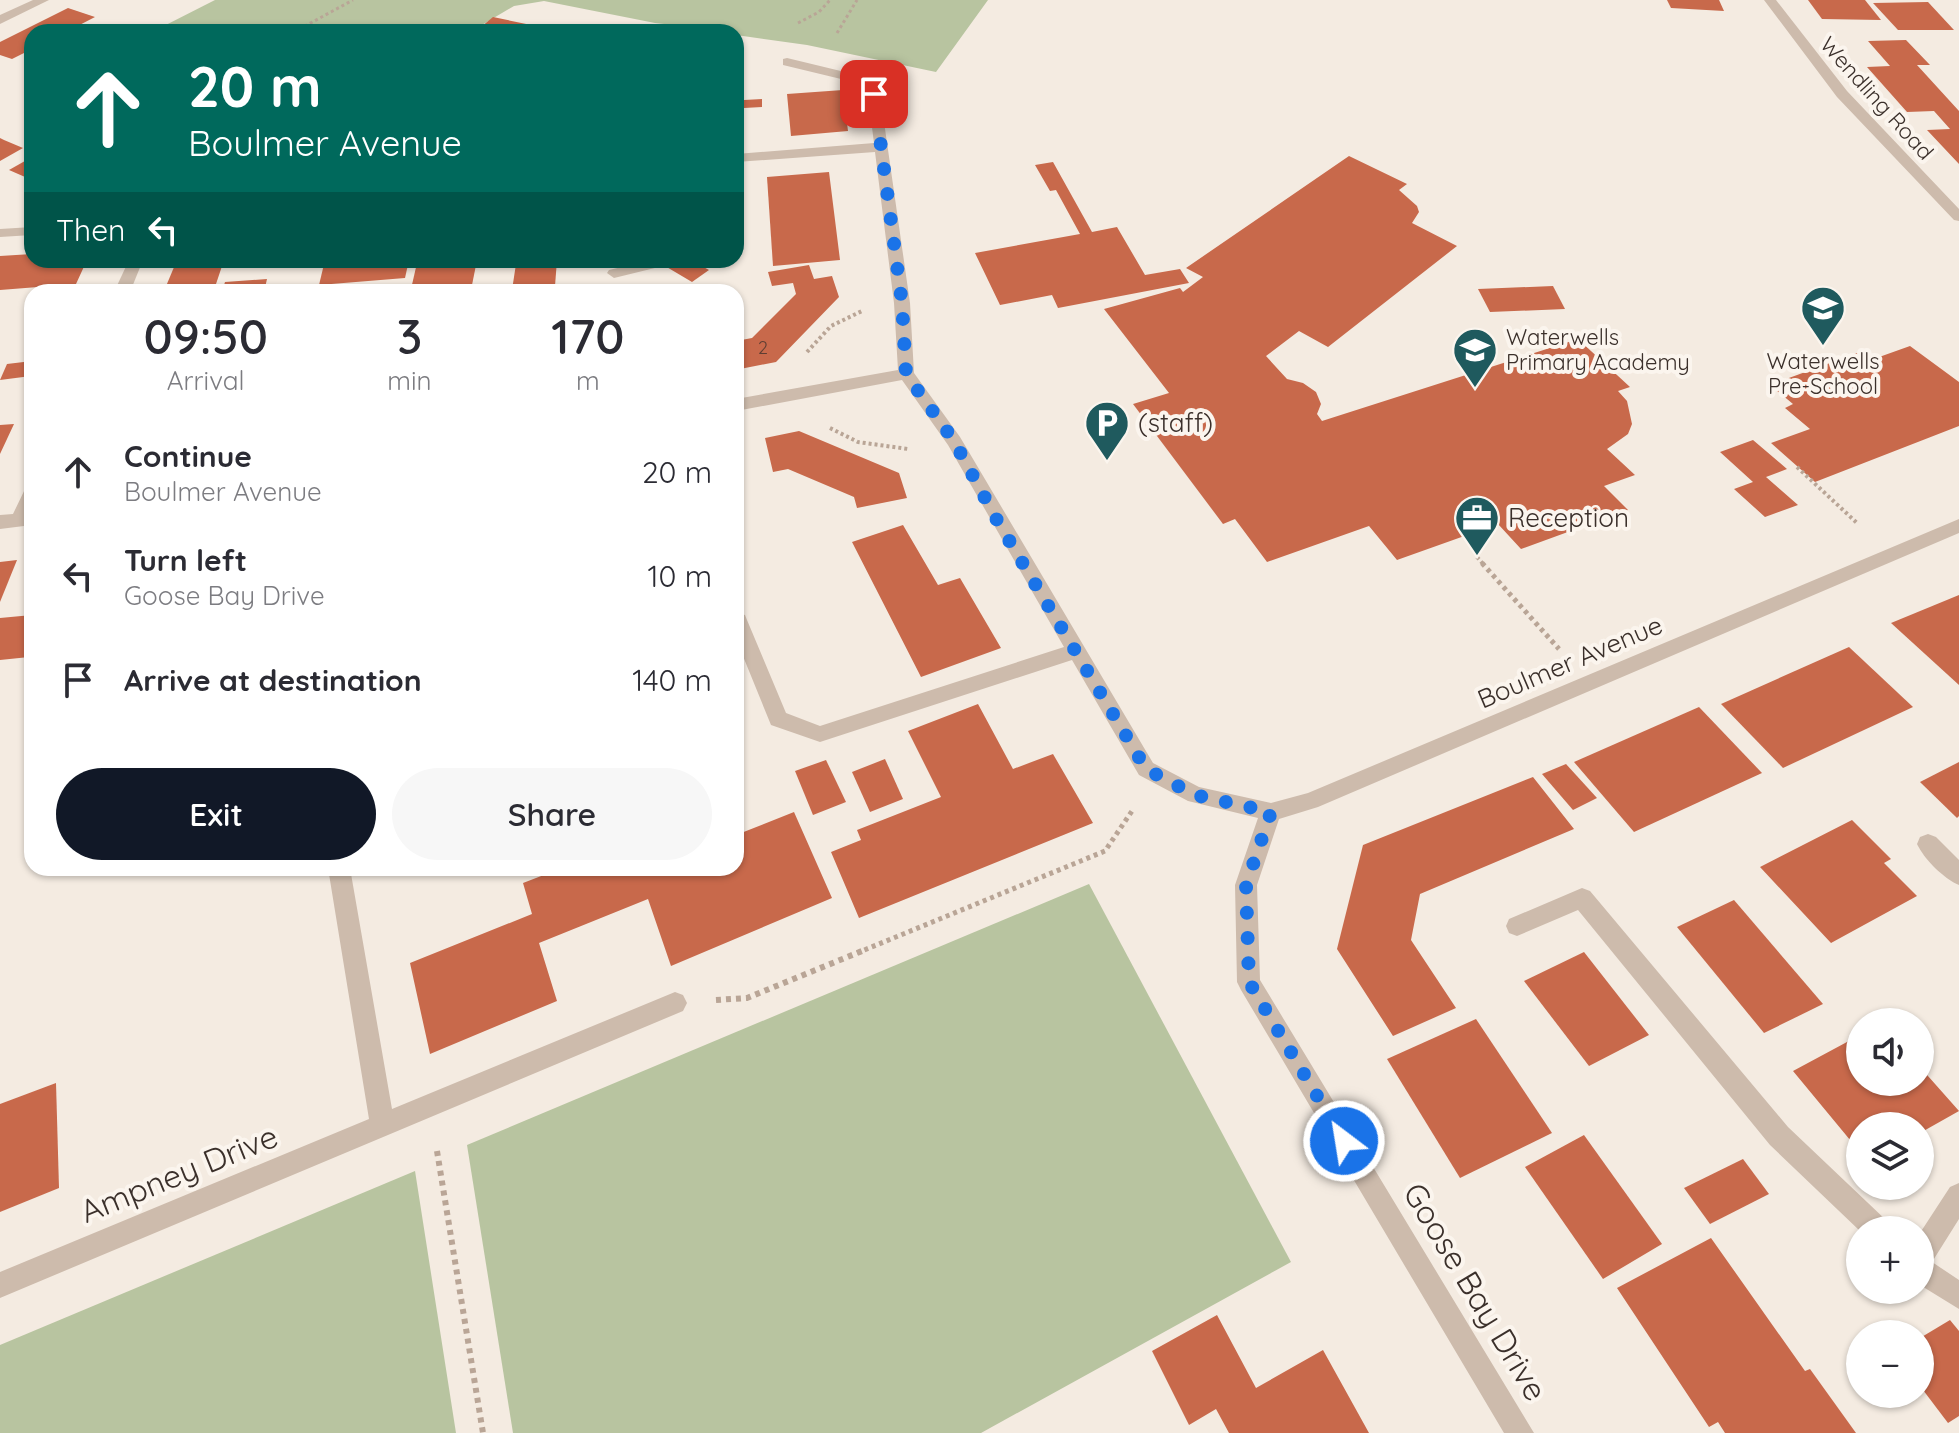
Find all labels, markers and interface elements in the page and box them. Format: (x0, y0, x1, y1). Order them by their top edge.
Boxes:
street label: Wendling Road (1814, 31, 1940, 165)
text: 20 m (188, 51, 322, 121)
icon: ahead (56, 56, 160, 160)
pin (840, 60, 908, 128)
icon: arrive (852, 72, 896, 116)
text: Boulmer Avenue (188, 120, 462, 165)
icon: left (141, 208, 185, 252)
text: Then (56, 211, 125, 249)
school or university icon: Waterwells Pre-School (1799, 284, 1847, 347)
text: 09:50 (143, 306, 268, 366)
text: 3 (397, 306, 422, 366)
text: 170 (551, 306, 625, 366)
place label: Waterwells Primary Academy (1506, 323, 1690, 376)
school or university icon: Waterwells Primary Academy (1451, 326, 1499, 389)
house number: 2 (758, 336, 768, 359)
place label: Waterwells Pre-School (1766, 347, 1880, 400)
text: Arrival (167, 364, 245, 397)
text: min (387, 364, 432, 397)
text: m (576, 364, 600, 397)
parking icon: (staff) (1083, 399, 1131, 462)
place label: (staff) (1138, 406, 1213, 439)
text: Continue (124, 437, 252, 475)
icon: ahead (56, 450, 100, 494)
text: 20 m (642, 453, 712, 491)
text: Boulmer Avenue (124, 475, 322, 508)
office icon: Reception (1453, 494, 1501, 557)
place label: Reception (1508, 501, 1629, 534)
text: Turn left (124, 541, 247, 579)
icon: left (56, 554, 100, 598)
text: 10 m (648, 557, 712, 595)
text: Goose Bay Drive (124, 579, 325, 612)
street label: Boulmer Avenue (1472, 608, 1667, 715)
icon: arrive (56, 658, 100, 702)
text: Arrive at destination (124, 661, 422, 699)
text: 140 m (632, 661, 712, 699)
button: Exit (56, 768, 376, 860)
button: Share (392, 768, 712, 860)
map controls (1846, 1008, 1934, 1408)
button: sound (1846, 1008, 1934, 1096)
position arrow (1302, 1099, 1386, 1183)
button: layers (1846, 1112, 1934, 1200)
street label: Ampney Drive (74, 1115, 283, 1231)
street label: Goose Bay Drive (1395, 1175, 1557, 1408)
button: + (1846, 1216, 1934, 1304)
button: − (1846, 1320, 1934, 1408)

